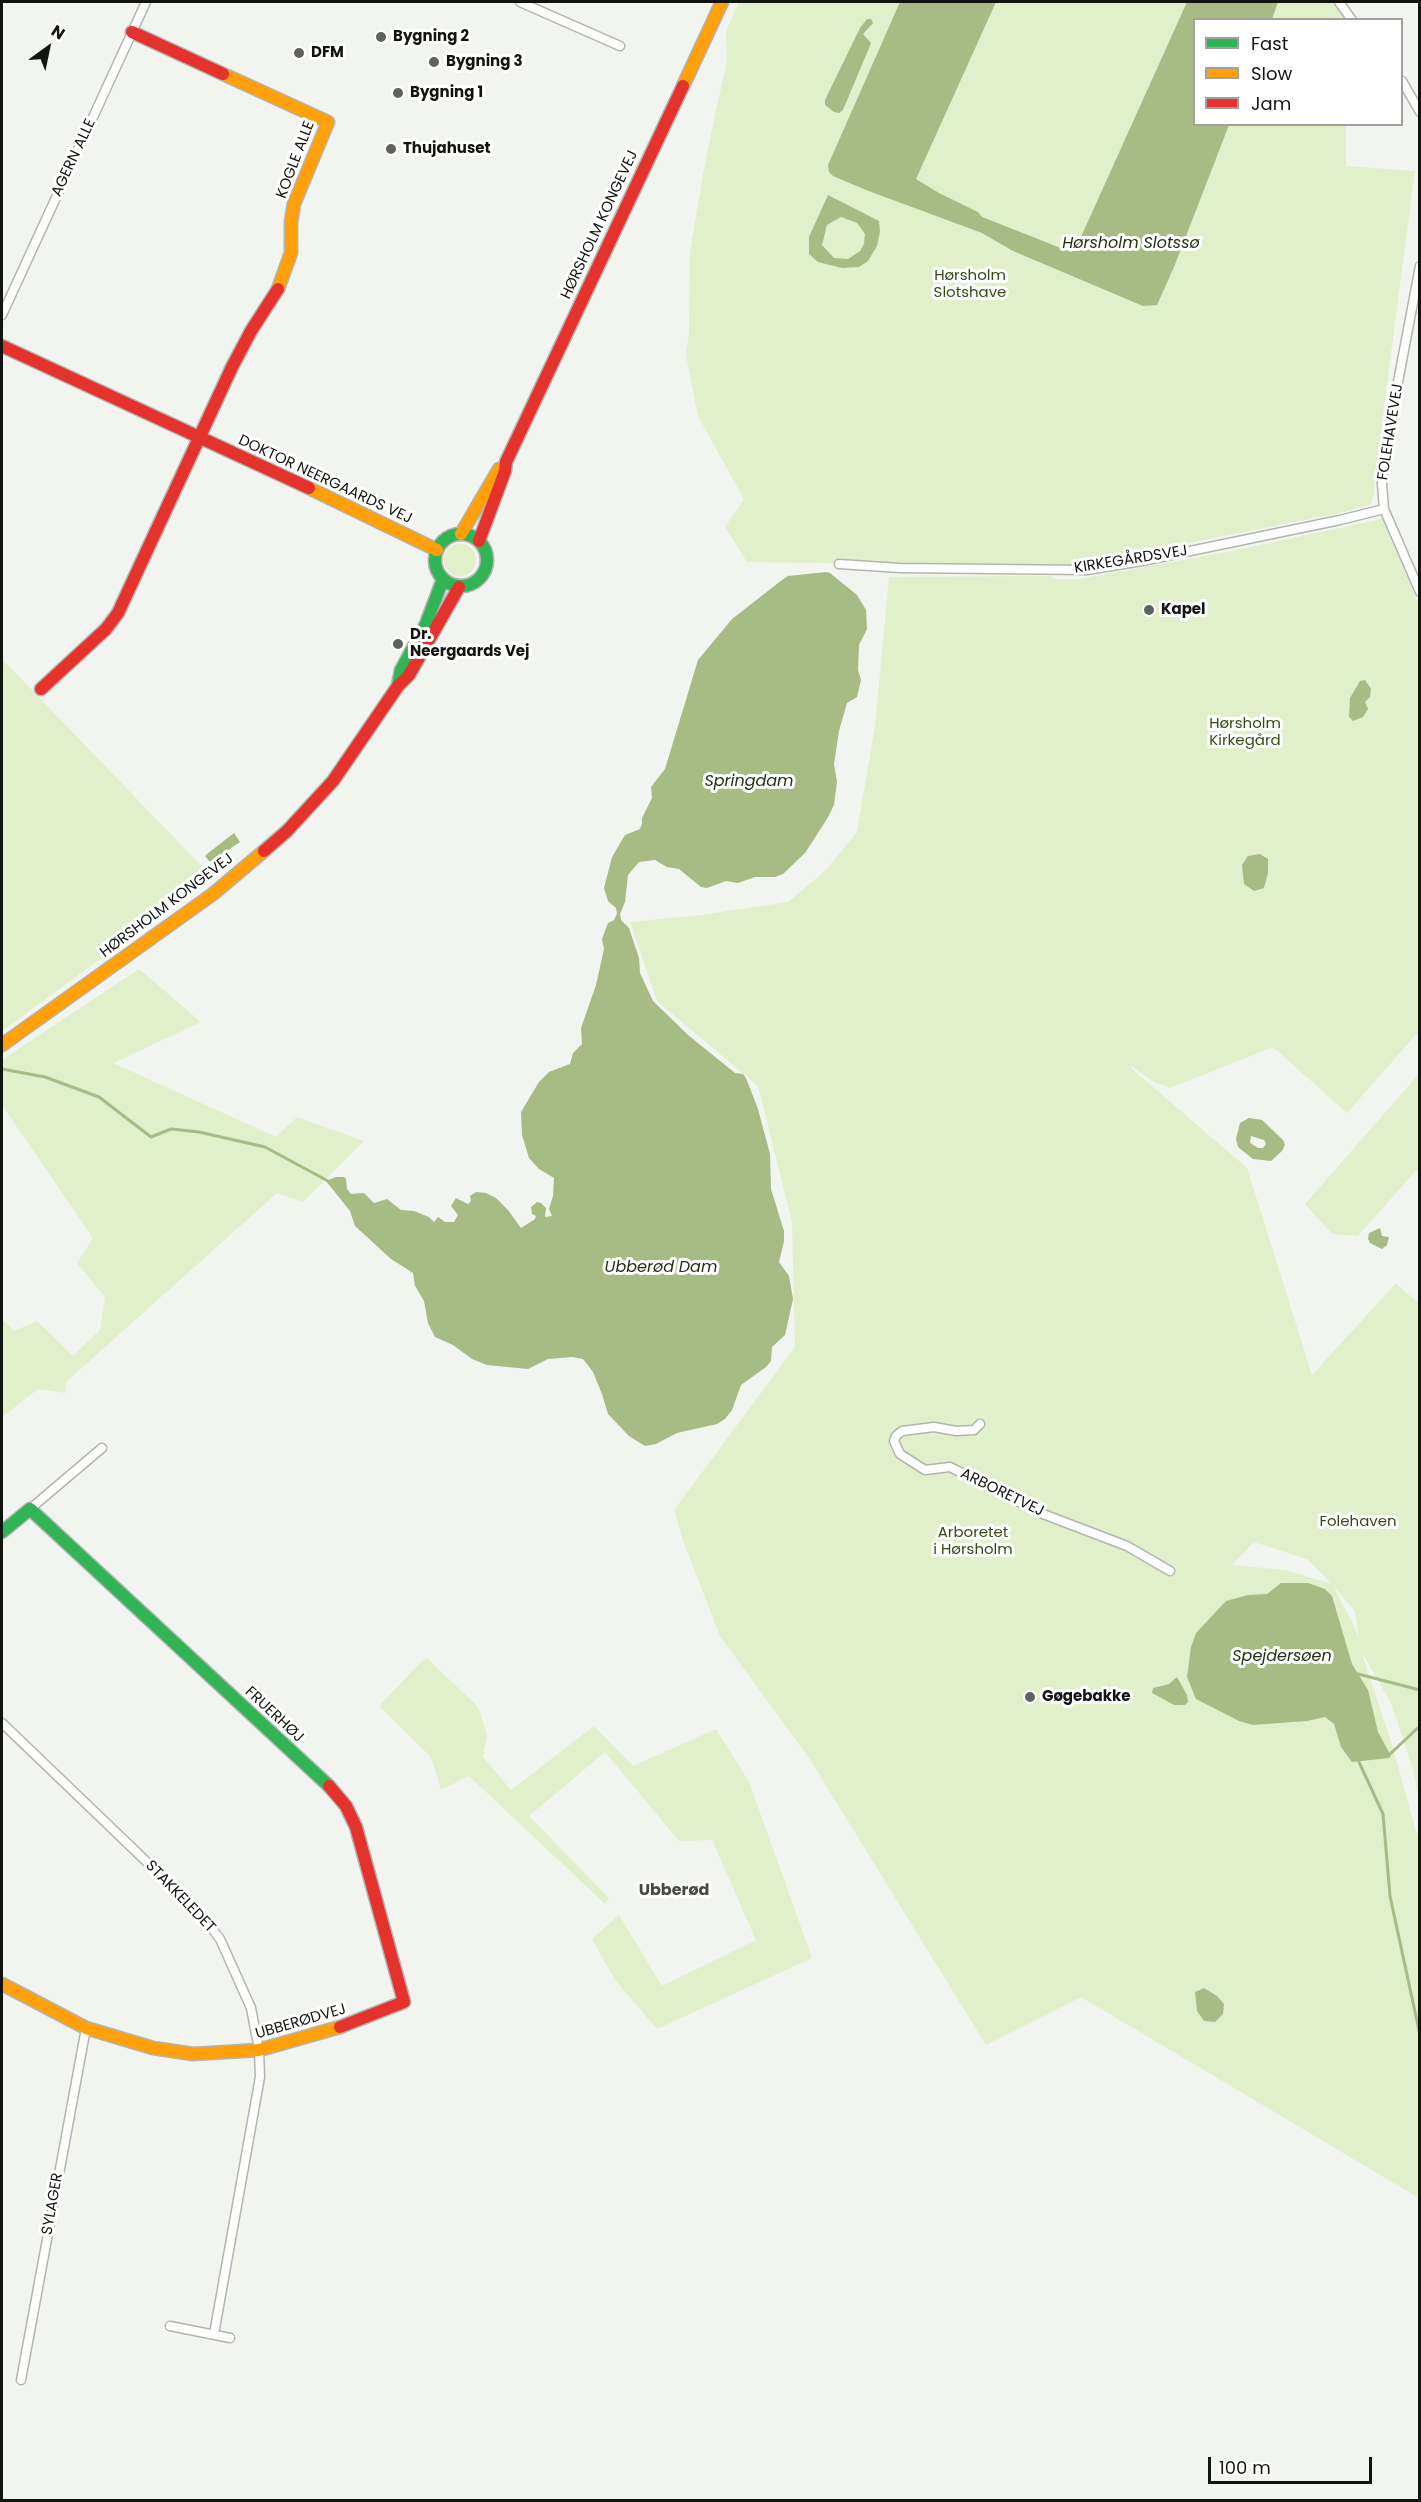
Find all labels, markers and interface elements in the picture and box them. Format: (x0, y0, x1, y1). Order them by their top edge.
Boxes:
north arrow (18, 18, 78, 78)
legend (1193, 18, 1403, 126)
text: N (47, 20, 69, 45)
place label: Bygning 2 (393, 28, 469, 46)
marker: Bygning 2 (374, 30, 388, 44)
text: Fast (1251, 31, 1288, 56)
place label: DFM (311, 44, 344, 62)
marker: DFM (292, 46, 306, 60)
place label: Bygning 3 (446, 53, 523, 71)
marker: Bygning 3 (427, 55, 441, 69)
text: Slow (1251, 61, 1292, 86)
place label: Bygning 1 (410, 84, 483, 102)
marker: Bygning 1 (391, 86, 405, 100)
text: Jam (1251, 91, 1291, 116)
street label: AGERN ALLE (48, 116, 100, 200)
street label: KOGLE ALLE (273, 119, 319, 201)
place label: Thujahuset (403, 140, 491, 158)
marker: Thujahuset (384, 142, 398, 156)
street label: HØRSHOLM KONGEVEJ (558, 148, 642, 302)
water label: Hørsholm Slotssø (1062, 234, 1200, 254)
park label: Hørsholm Slotshave (934, 267, 1006, 302)
street label: FOLEHAVEVEJ (1374, 382, 1408, 482)
street label: DOKTOR NEERGAARDS VEJ (235, 432, 415, 528)
street label: KIRKEGÅRDSVEJ (1073, 542, 1189, 578)
place label: Kapel (1161, 601, 1205, 619)
marker: Kapel (1142, 603, 1156, 617)
place label: Dr. Neergaards Vej (410, 626, 529, 661)
marker: Dr. Neergaards Vej (391, 637, 405, 651)
park label: Hørsholm Kirkegård (1209, 715, 1281, 750)
water label: Springdam (704, 772, 794, 792)
street label: HØRSHOLM KONGEVEJ (97, 850, 237, 962)
water label: Ubberød Dam (605, 1258, 717, 1278)
street label: ARBORETVEJ (957, 1465, 1047, 1521)
park label: Folehaven (1319, 1513, 1397, 1531)
park label: Arboretet i Hørsholm (933, 1524, 1013, 1559)
water label: Spejdersøen (1232, 1647, 1332, 1667)
street label: FRUERHØJ (241, 1683, 307, 1747)
place label: Gøgebakke (1042, 1688, 1130, 1706)
marker: Gøgebakke (1023, 1690, 1037, 1704)
street label: STAKKELEDET (141, 1857, 219, 1937)
district label: Ubberød (639, 1881, 709, 1901)
street label: UBBERØDVEJ (254, 2000, 348, 2044)
street label: SYLAGER (39, 2172, 67, 2236)
scale bar (1211, 2445, 1374, 2483)
text: 100 m (1219, 2455, 1271, 2480)

